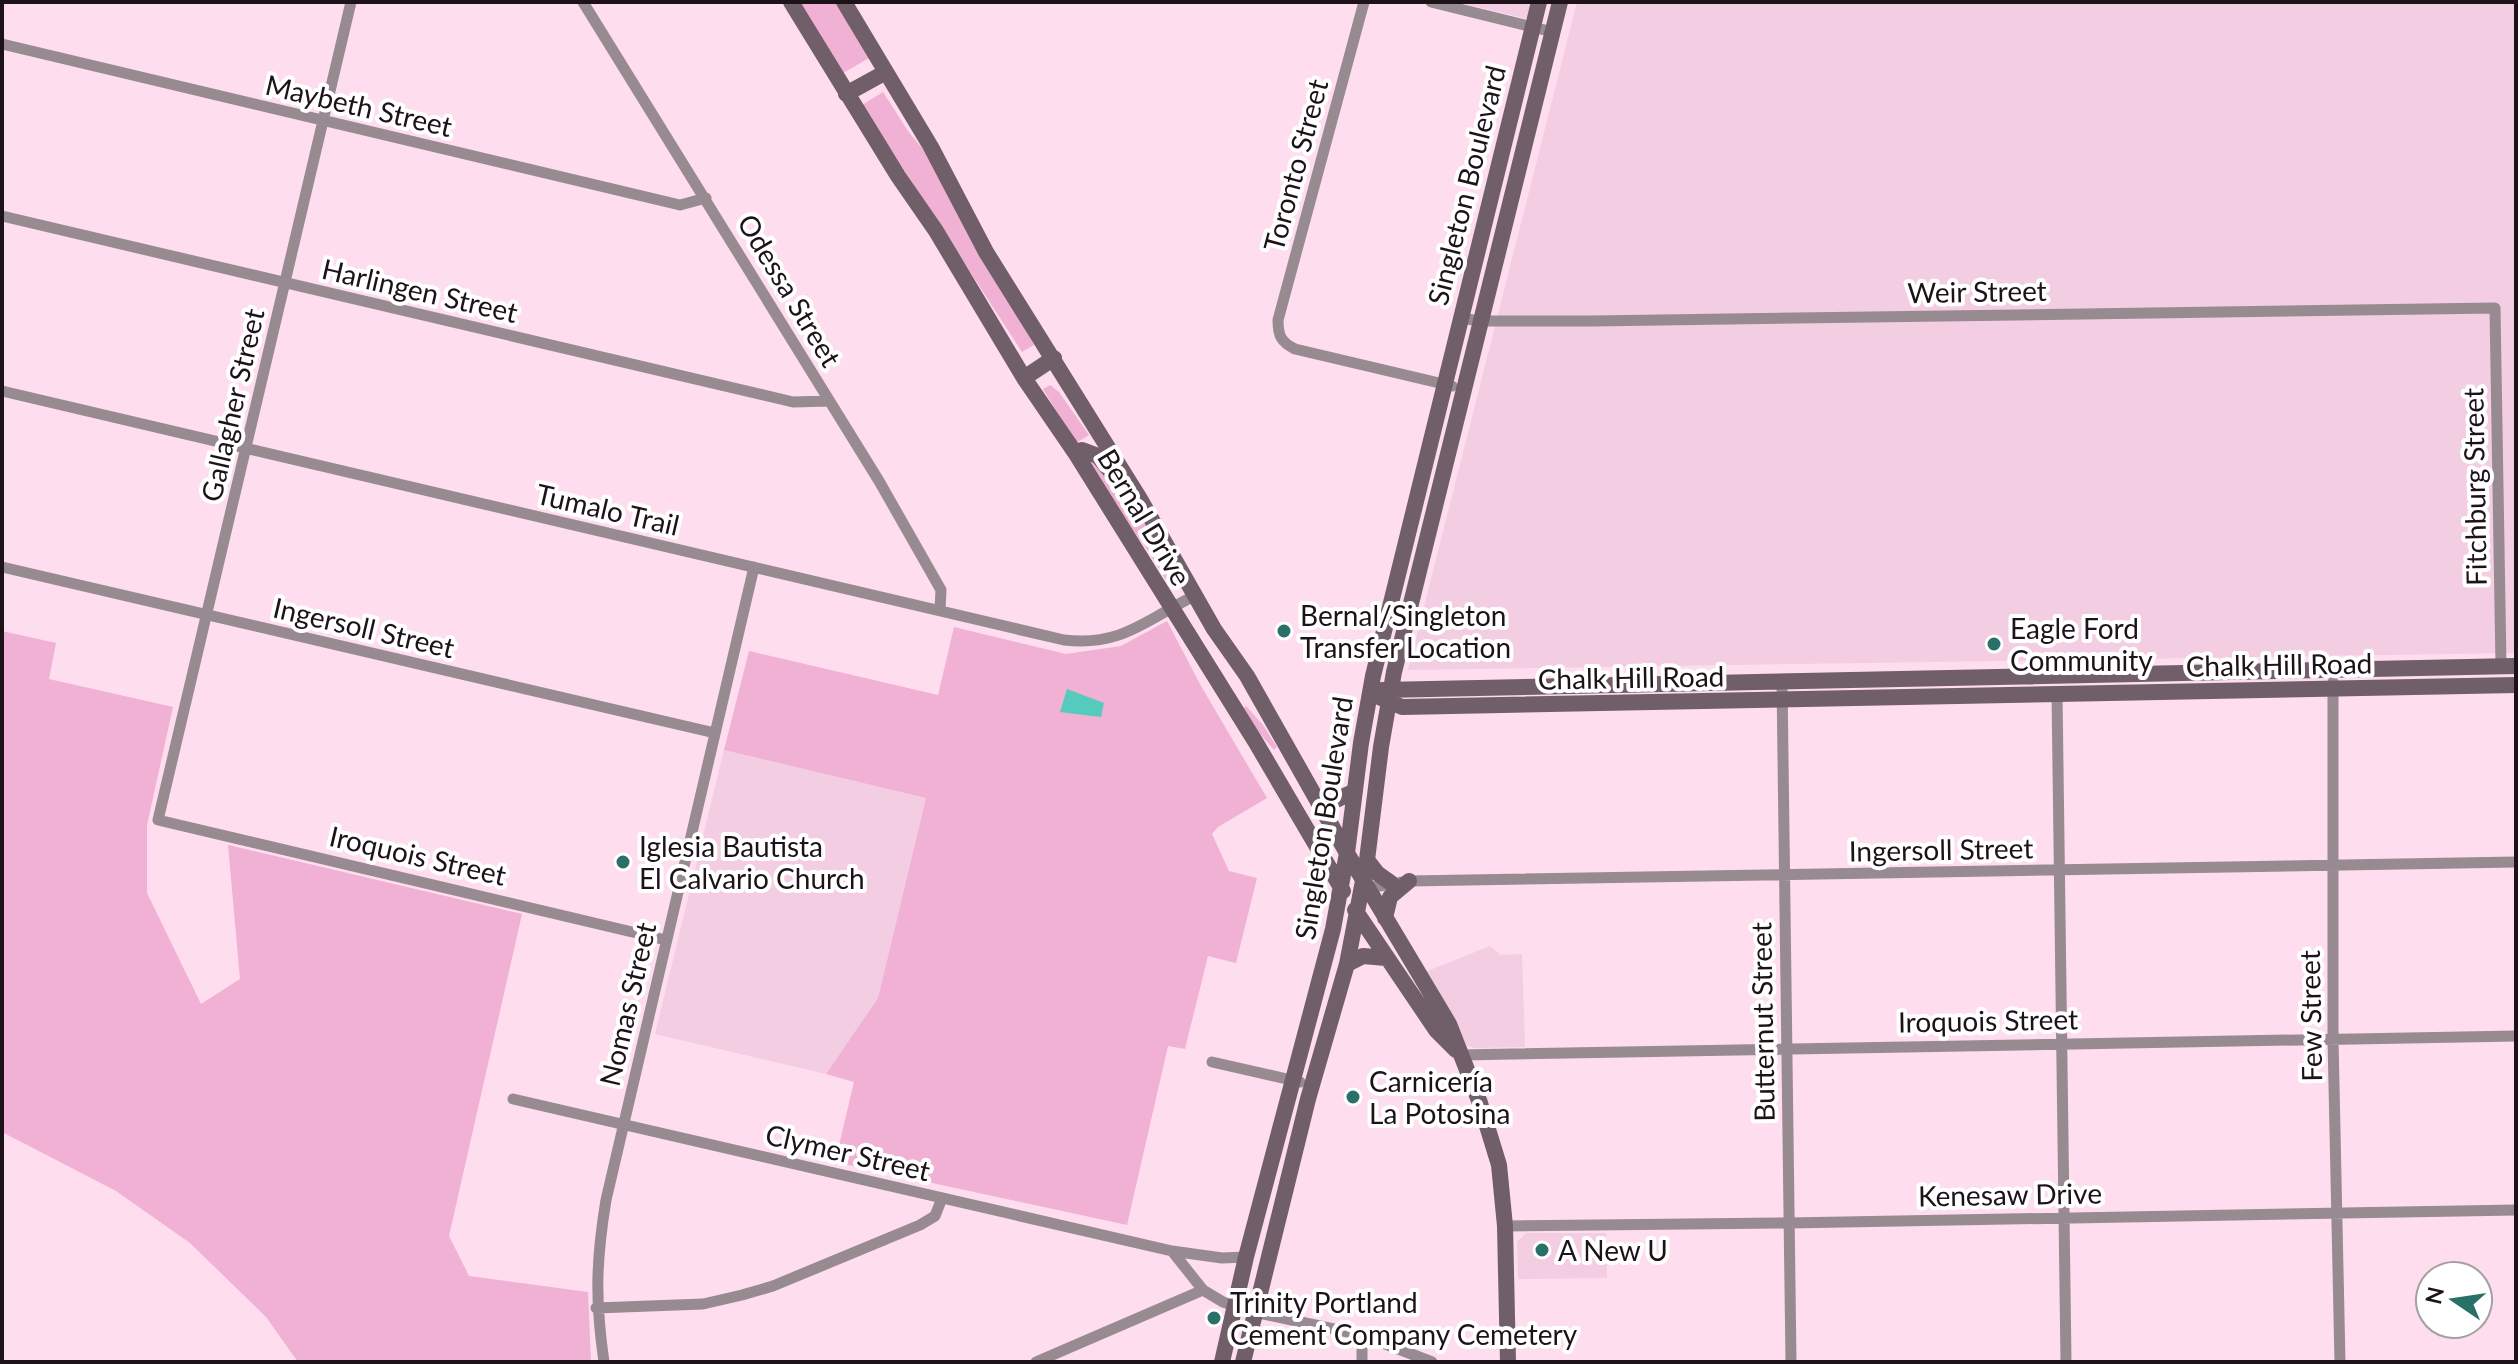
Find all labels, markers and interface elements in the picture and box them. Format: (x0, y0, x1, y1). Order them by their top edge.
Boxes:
street label: Singleton Boulevard (1420, 62, 1512, 308)
street label: Maybeth Street (262, 67, 456, 143)
street label: Toronto Street (1256, 75, 1334, 255)
street label: Odessa Street (731, 208, 849, 372)
street label: Harlingen Street (319, 251, 521, 329)
street label: Weir Street (1907, 273, 2047, 309)
street label: Gallagher Street (193, 305, 271, 505)
street label: Fitchburg Street (2455, 388, 2493, 586)
street label: Bernal Drive (1091, 443, 1199, 591)
street label: Tumalo Trail (533, 476, 683, 542)
street label: Ingersoll Street (270, 590, 458, 664)
place label: Bernal/Singleton Transfer Location (1300, 598, 1511, 664)
place label: Eagle Ford Community (2010, 611, 2153, 677)
marker: Bernal/Singleton Transfer Location (1275, 622, 1293, 640)
marker: Eagle Ford Community (1985, 635, 2003, 653)
street label: Chalk Hill Road (2185, 645, 2373, 683)
street label: Chalk Hill Road (1537, 658, 1725, 696)
street label: Singleton Boulevard (1287, 694, 1359, 942)
street label: Iroquois Street (326, 818, 510, 892)
place label: Iglesia Bautista El Calvario Church (639, 829, 865, 895)
street label: Ingersoll Street (1848, 830, 2034, 868)
marker: Iglesia Bautista El Calvario Church (614, 853, 632, 871)
street label: Nomas Street (592, 919, 662, 1089)
street label: Butternut Street (1743, 922, 1781, 1122)
street label: Few Street (2292, 950, 2328, 1082)
street label: Iroquois Street (1898, 1001, 2078, 1039)
place label: Carnicería La Potosina (1369, 1064, 1510, 1130)
marker: Carnicería La Potosina (1344, 1088, 1362, 1106)
street label: Clymer Street (762, 1117, 934, 1187)
street label: Kenesaw Drive (1918, 1175, 2102, 1213)
place label: A New U (1558, 1233, 1668, 1267)
marker: A New U (1533, 1241, 1551, 1259)
north arrow (2414, 1260, 2494, 1340)
text: N (2419, 1284, 2449, 1307)
place label: Trinity Portland Cement Company Cemetery (1230, 1285, 1578, 1351)
marker: Trinity Portland Cement Company Cemetery (1205, 1309, 1223, 1327)

